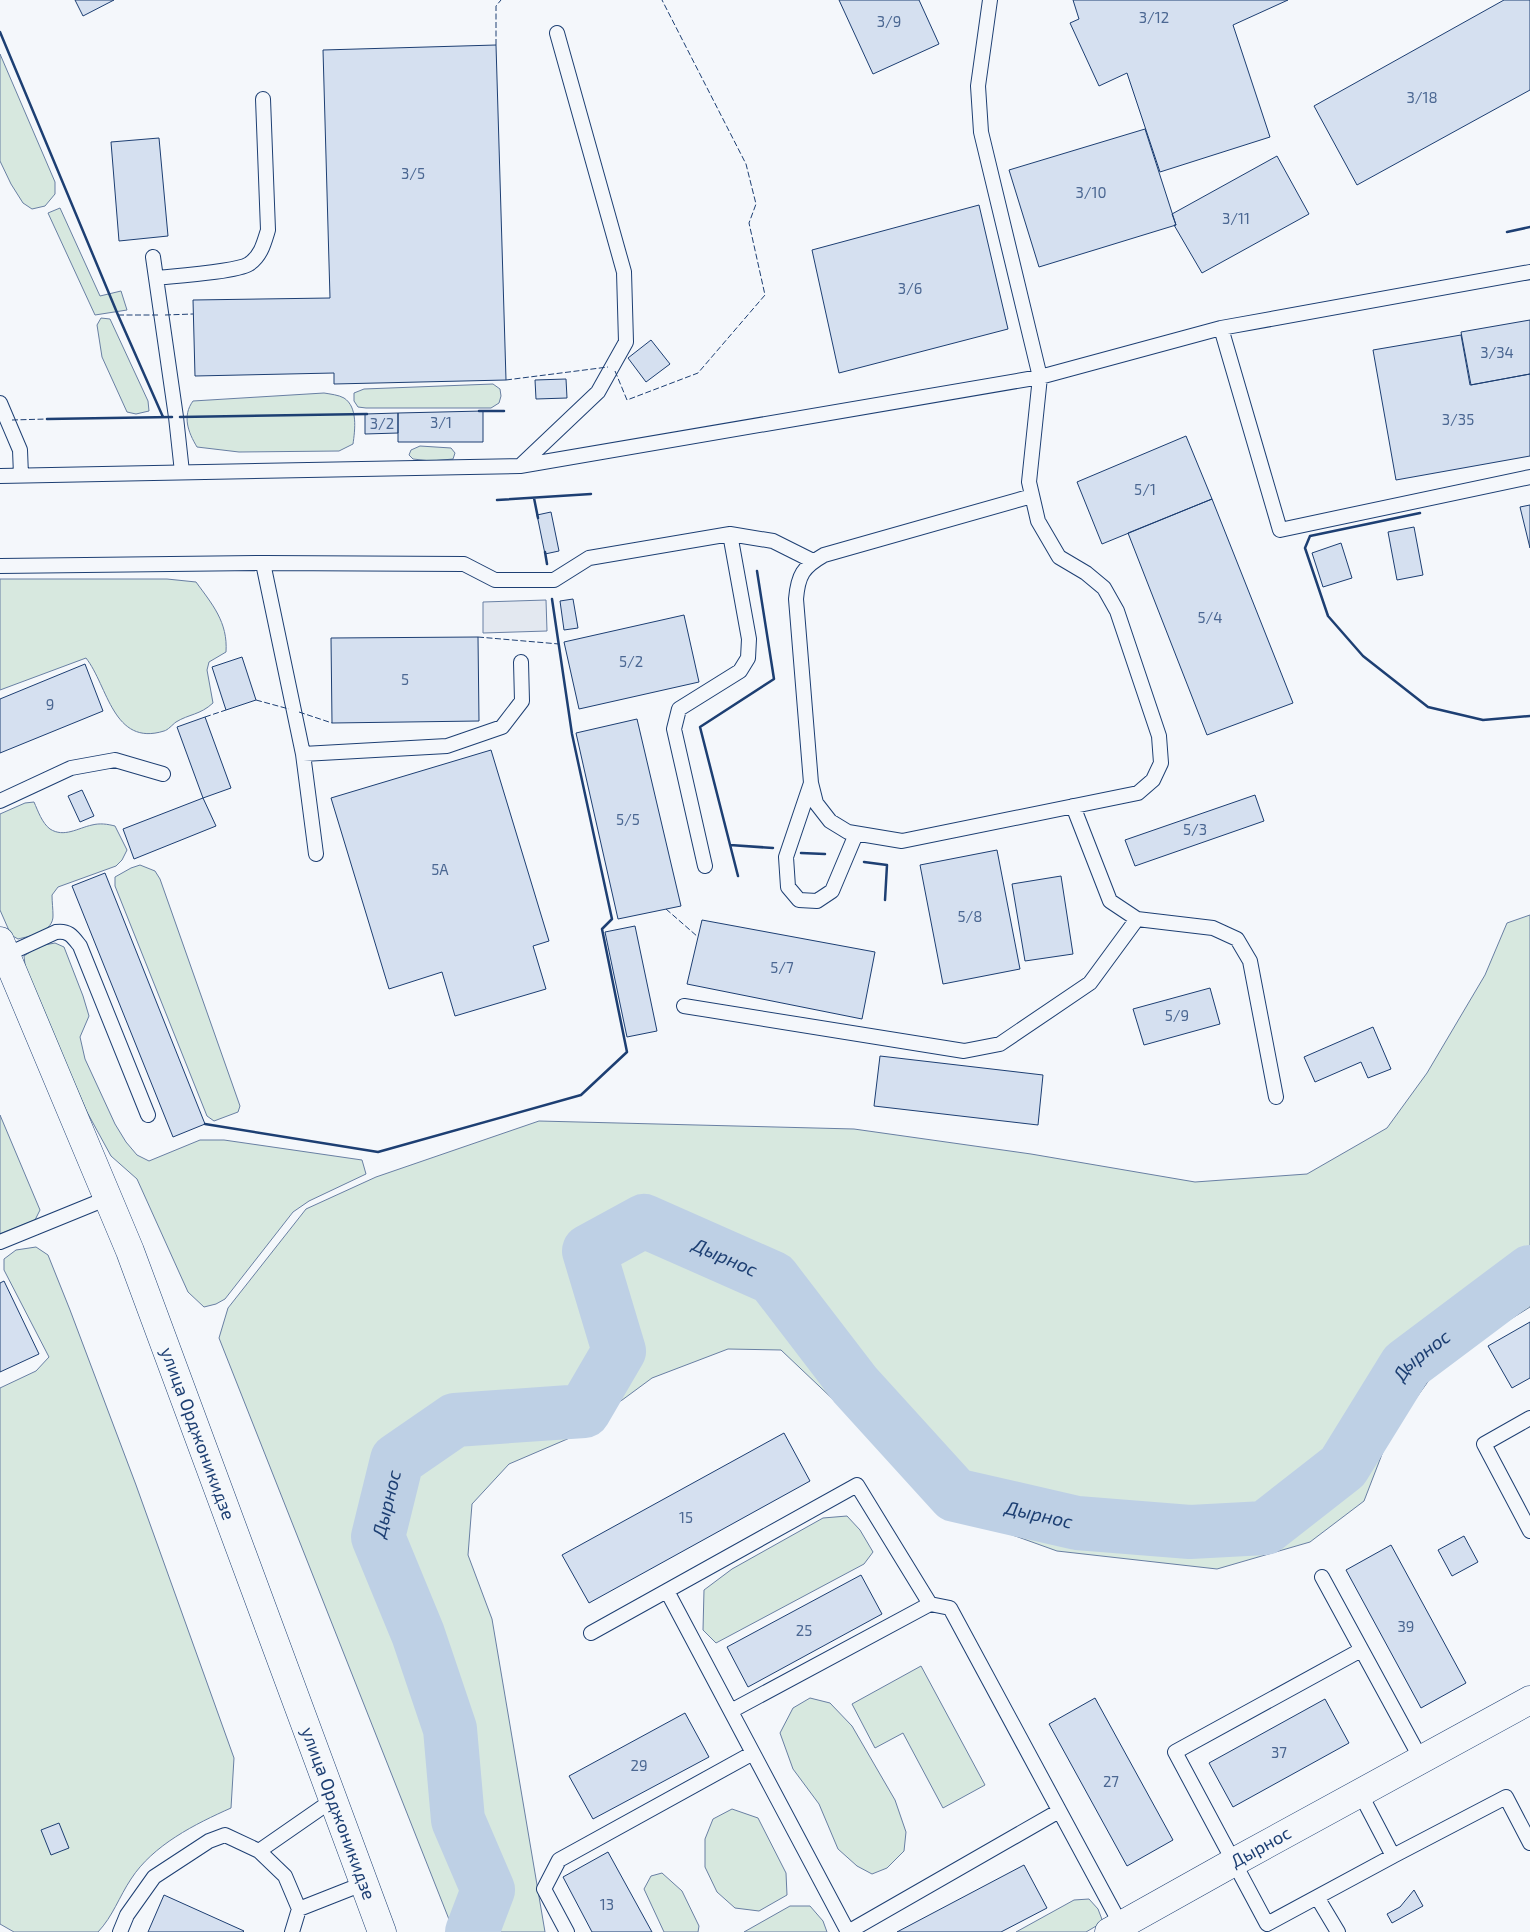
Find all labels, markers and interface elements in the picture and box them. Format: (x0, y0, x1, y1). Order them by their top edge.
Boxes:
house number: 3/12 (1139, 8, 1169, 26)
house number: 3/9 (877, 12, 901, 30)
house number: 3/18 (1406, 88, 1438, 106)
house number: 3/5 (401, 164, 425, 182)
house number: 3/10 (1075, 183, 1107, 201)
house number: 3/11 (1222, 209, 1250, 227)
house number: 3/6 (898, 279, 922, 297)
house number: 3/34 (1480, 343, 1514, 361)
house number: 3/35 (1442, 410, 1474, 428)
house number: 3/1 (430, 413, 452, 431)
house number: 3/2 (370, 414, 394, 432)
house number: 5/1 (1134, 480, 1156, 498)
house number: 5/4 (1197, 608, 1223, 626)
house number: 5/2 (619, 652, 643, 670)
house number: 5 (401, 670, 409, 688)
house number: 9 (46, 695, 54, 713)
house number: 5/5 (616, 810, 640, 828)
house number: 5/3 (1183, 820, 1207, 838)
house number: 5А (431, 860, 449, 878)
house number: 5/8 (958, 907, 982, 925)
house number: 5/7 (770, 958, 794, 976)
house number: 5/9 (1165, 1006, 1189, 1024)
water label: Дырнос (688, 1232, 761, 1281)
water label: Дырнос (1387, 1324, 1454, 1386)
street label: улица Орджоникидзе (157, 1344, 241, 1523)
water label: Дырнос (366, 1467, 405, 1541)
water label: Дырнос (1002, 1495, 1075, 1533)
house number: 15 (679, 1508, 693, 1526)
house number: 39 (1398, 1617, 1414, 1635)
house number: 25 (796, 1621, 812, 1639)
street label: улица Орджоникидзе (297, 1724, 381, 1903)
house number: 37 (1271, 1743, 1287, 1761)
house number: 29 (630, 1756, 648, 1774)
house number: 27 (1103, 1772, 1119, 1790)
street label: Дырнос (1226, 1821, 1295, 1872)
house number: 13 (600, 1895, 614, 1913)

